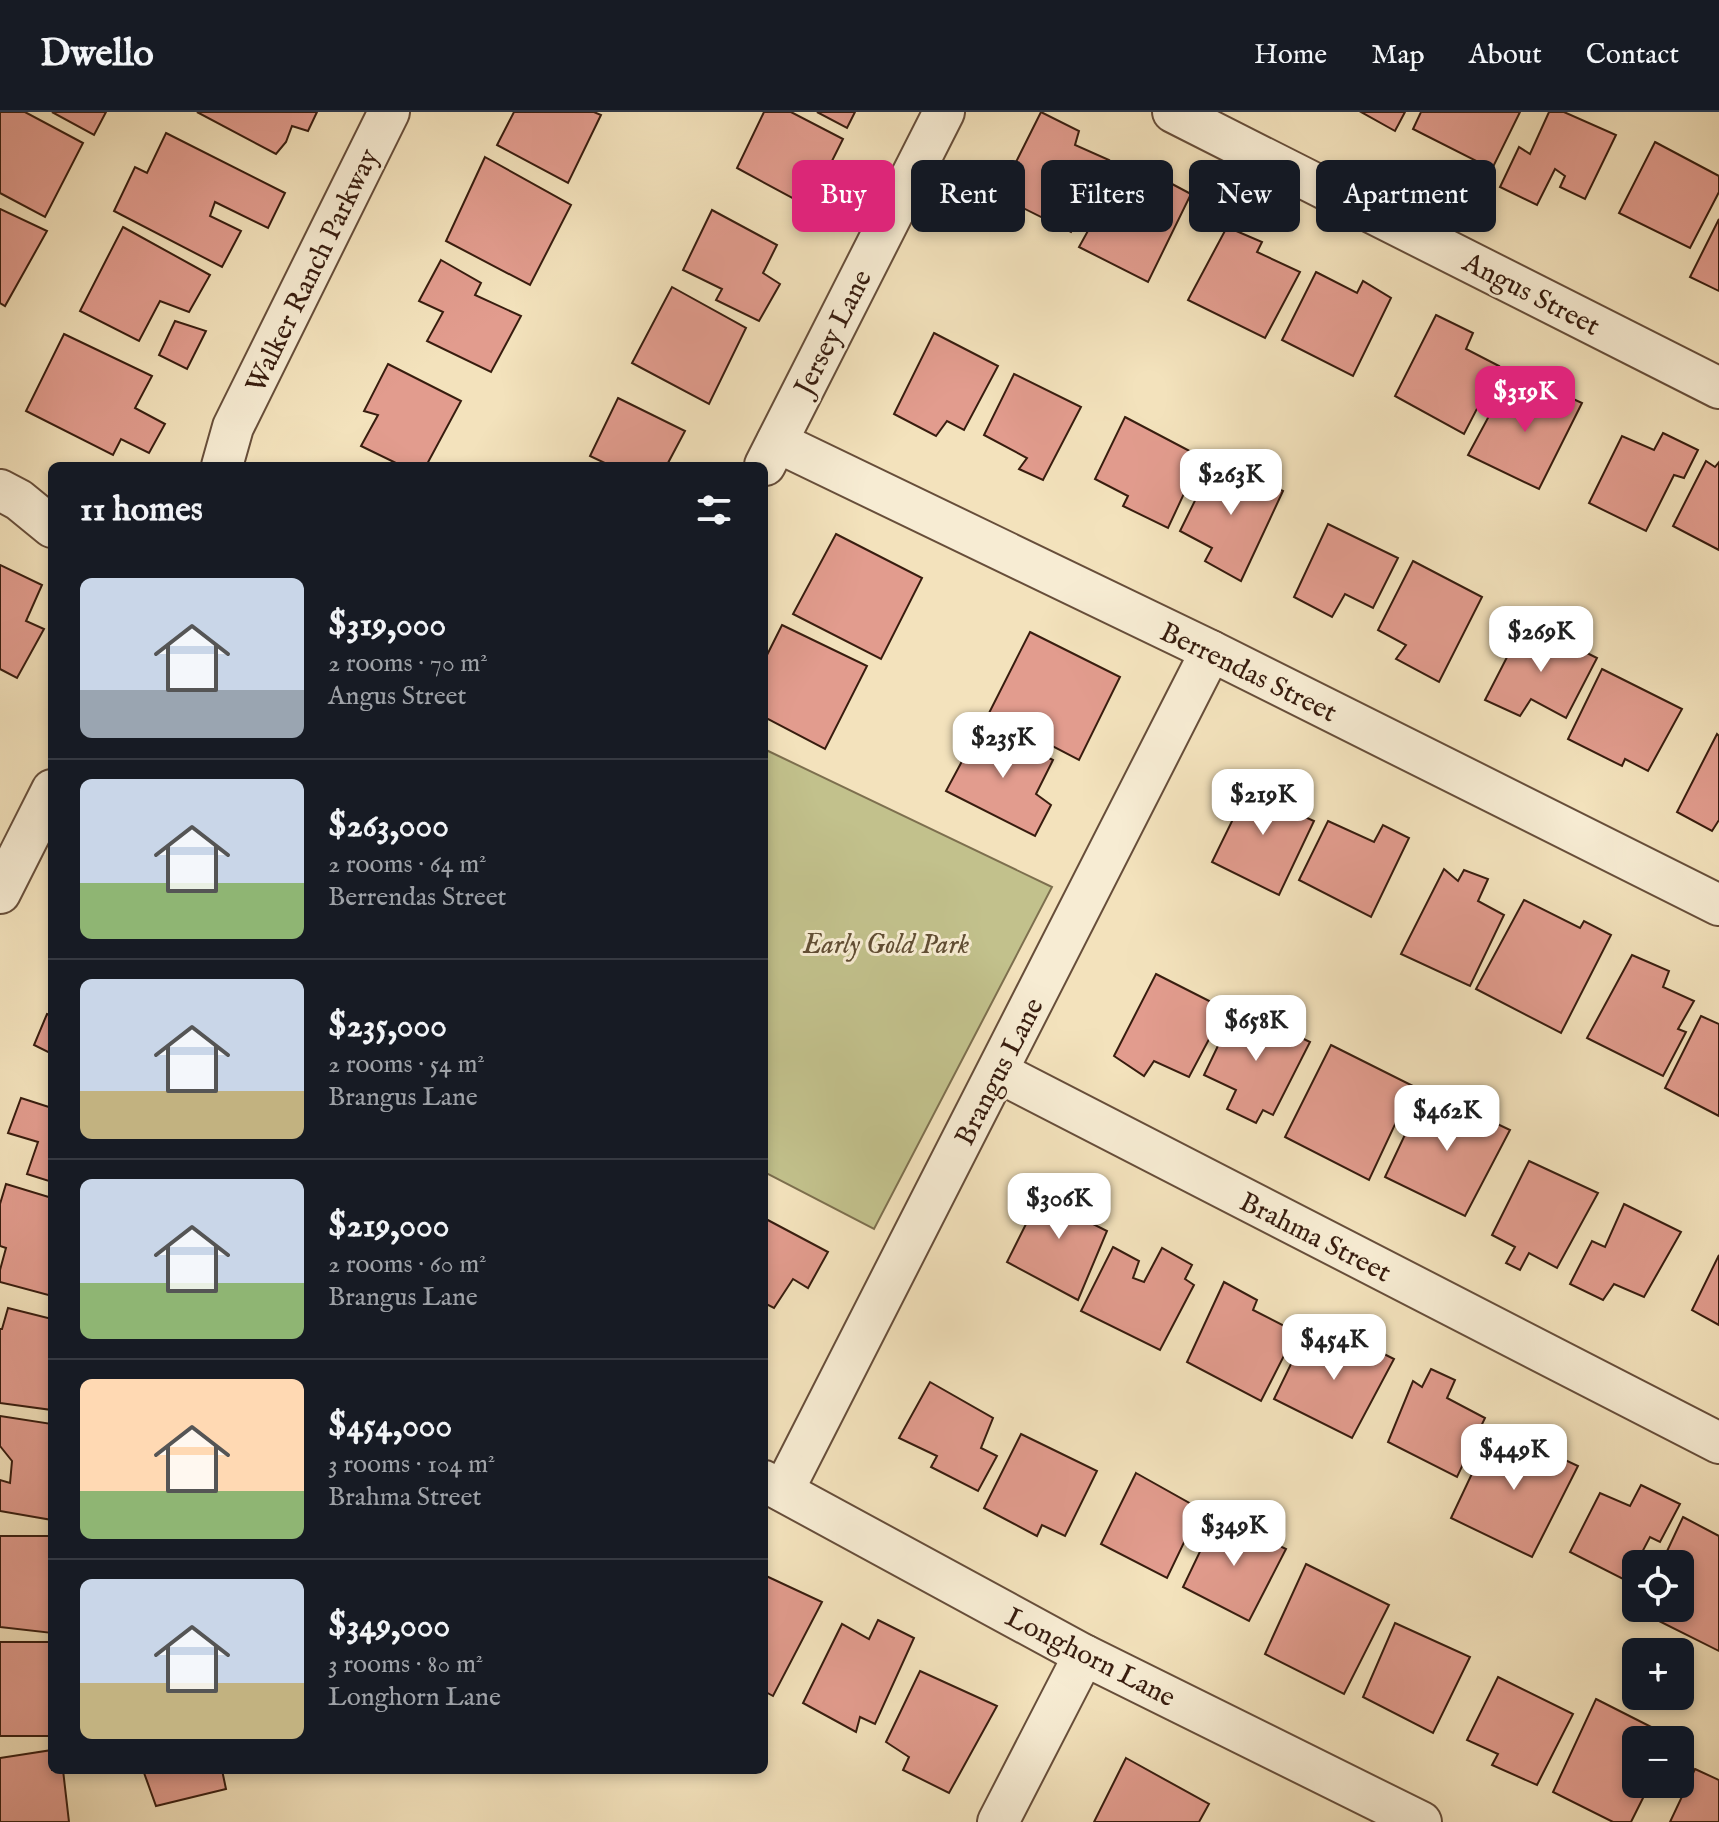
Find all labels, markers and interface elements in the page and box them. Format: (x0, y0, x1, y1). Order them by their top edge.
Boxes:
text: Dwello (40, 31, 154, 79)
text: Home (1254, 38, 1327, 73)
text: Map (1371, 38, 1425, 73)
text: About (1469, 38, 1542, 73)
text: Contact (1586, 38, 1679, 73)
street label: Walker Ranch Parkway (239, 143, 388, 399)
chip: Buy (792, 160, 895, 232)
chip: Rent (911, 160, 1025, 232)
chip: Filters (1041, 160, 1173, 232)
chip: New (1189, 160, 1300, 232)
chip: Apartment (1316, 160, 1496, 232)
street label: Angus Street (1456, 245, 1606, 345)
street label: Jersey Lane (786, 264, 881, 404)
pin: $319K (1469, 366, 1581, 434)
text: $319K (1493, 375, 1557, 408)
pin: $263K (1175, 449, 1287, 517)
text: $263K (1198, 458, 1264, 491)
icon: filters (692, 488, 736, 532)
text: 11 homes (80, 489, 203, 532)
text: $319,000 (328, 604, 446, 647)
pin: $269K (1485, 606, 1597, 674)
icon: home (144, 610, 240, 706)
street label: Berrendas Street (1154, 615, 1342, 731)
text: $269K (1507, 615, 1575, 648)
text: 2 rooms · 70 m² (328, 647, 488, 680)
text: Angus Street (328, 680, 466, 713)
pin: $235K (947, 712, 1059, 780)
text: $235K (971, 721, 1035, 754)
pin: $219K (1207, 769, 1319, 837)
text: $219K (1230, 778, 1296, 811)
text: $263,000 (328, 805, 449, 848)
icon: home (144, 811, 240, 907)
text: 2 rooms · 64 m² (328, 848, 487, 881)
text: Berrendas Street (328, 881, 507, 914)
park label: Early Gold Park (802, 928, 969, 963)
street label: Brangus Lane (948, 992, 1052, 1152)
pin: $658K (1200, 995, 1312, 1063)
text: $658K (1224, 1004, 1288, 1037)
text: $235,000 (328, 1005, 447, 1048)
icon: home (144, 1011, 240, 1107)
text: 2 rooms · 54 m² (328, 1048, 485, 1081)
text: Brangus Lane (328, 1081, 478, 1114)
pin: $462K (1391, 1085, 1503, 1153)
text: $462K (1412, 1094, 1482, 1127)
pin: $306K (1003, 1173, 1115, 1241)
text: $306K (1026, 1182, 1092, 1215)
street label: Brahma Street (1233, 1185, 1397, 1291)
text: $219,000 (328, 1205, 449, 1248)
icon: home (144, 1211, 240, 1307)
text: 2 rooms · 60 m² (328, 1248, 487, 1281)
text: Brangus Lane (328, 1281, 478, 1314)
pin: $454K (1278, 1314, 1390, 1382)
text: $454K (1300, 1323, 1368, 1356)
text: $454,000 (328, 1405, 452, 1448)
icon: home (144, 1411, 240, 1507)
pin: $449K (1458, 1424, 1570, 1492)
text: $449K (1479, 1433, 1549, 1466)
text: 3 rooms · 104 m² (328, 1448, 495, 1481)
text: Brahma Street (328, 1481, 481, 1514)
pin: $349K (1178, 1500, 1290, 1568)
text: $349K (1200, 1509, 1268, 1542)
map controls (1622, 1550, 1694, 1798)
button: locate (1622, 1550, 1694, 1622)
street label: Longhorn Lane (999, 1600, 1181, 1716)
text: $349,000 (328, 1605, 450, 1648)
icon: home (144, 1611, 240, 1707)
button: + (1622, 1638, 1694, 1710)
text: 3 rooms · 80 m² (328, 1648, 483, 1681)
text: Longhorn Lane (328, 1681, 501, 1714)
button: − (1622, 1726, 1694, 1798)

